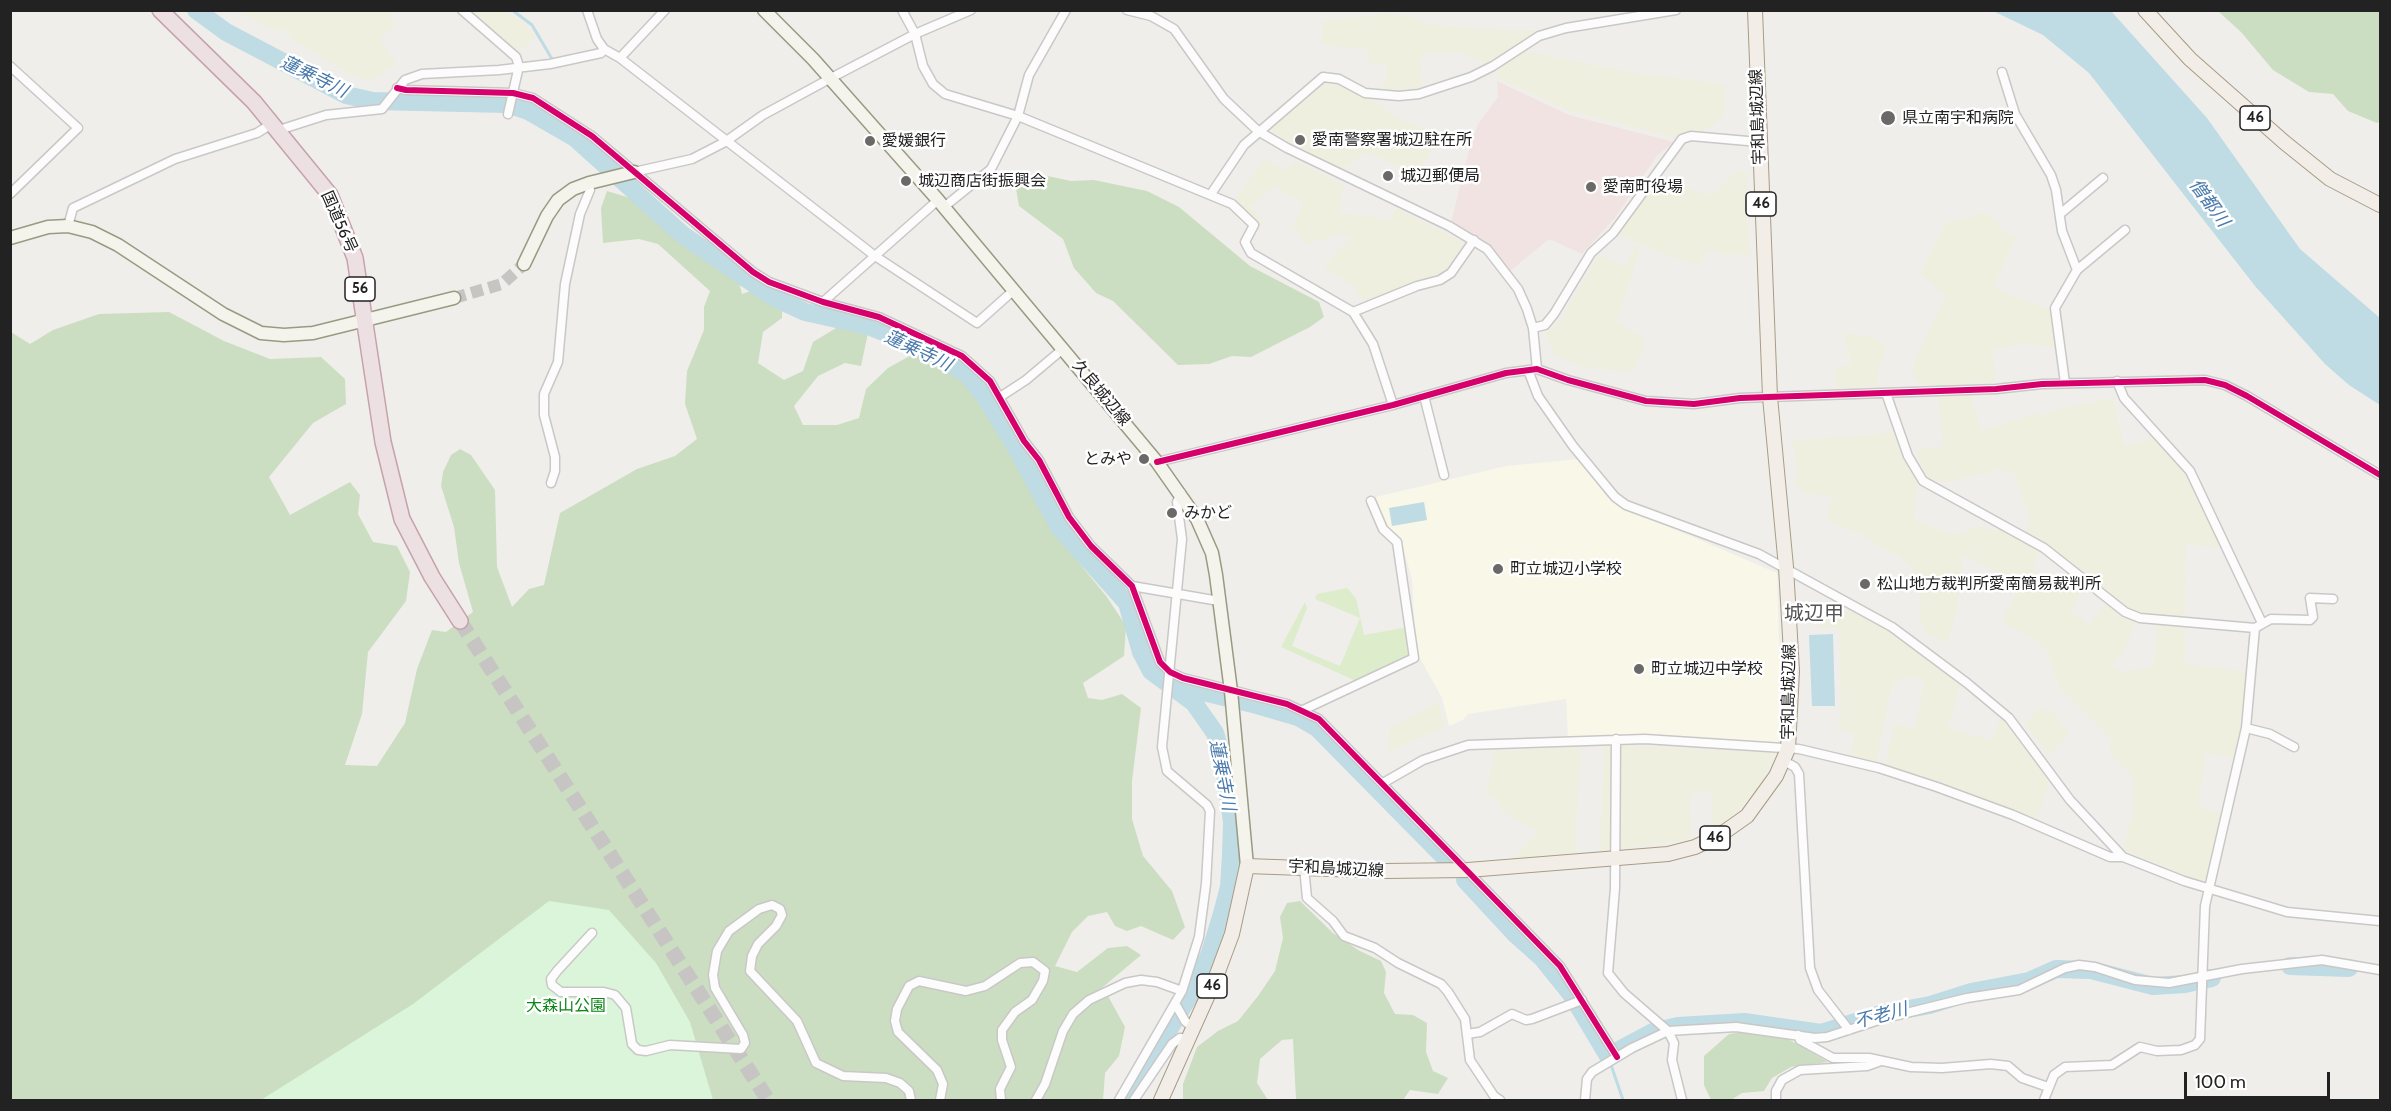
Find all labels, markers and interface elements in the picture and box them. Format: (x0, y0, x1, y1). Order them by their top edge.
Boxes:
water label: 蓮乗寺川 (277, 52, 351, 102)
street label: 宇和島城辺線 (1747, 69, 1769, 165)
road number: 46 (2240, 106, 2270, 130)
place label: 県立南宇和病院 (1902, 108, 2014, 128)
marker: 県立南宇和病院 (1879, 109, 1897, 127)
place label: 愛南警察署城辺駐在所 (1312, 130, 1472, 150)
place label: 愛媛銀行 (882, 131, 946, 151)
marker: 愛南警察署城辺駐在所 (1293, 133, 1307, 147)
marker: 愛媛銀行 (863, 134, 877, 148)
place label: 城辺郵便局 (1400, 166, 1480, 186)
marker: 城辺郵便局 (1381, 169, 1395, 183)
place label: 城辺商店街振興会 (918, 171, 1046, 191)
marker: 城辺商店街振興会 (899, 174, 913, 188)
water label: 僧都川 (2184, 175, 2234, 231)
place label: 愛南町役場 (1603, 177, 1683, 197)
marker: 愛南町役場 (1584, 180, 1598, 194)
street label: 国道56号 (317, 188, 361, 256)
road number: 46 (1746, 192, 1776, 216)
road number: 56 (345, 277, 375, 301)
water label: 蓮乗寺川 (881, 326, 955, 376)
street label: 久良城辺線 (1068, 356, 1134, 430)
place label: とみや (1084, 449, 1132, 469)
marker: とみや (1137, 452, 1151, 466)
place label: みかど (1184, 503, 1232, 523)
marker: みかど (1165, 506, 1179, 520)
place label: 町立城辺小学校 (1510, 559, 1622, 579)
marker: 町立城辺小学校 (1491, 562, 1505, 576)
place label: 松山地方裁判所愛南簡易裁判所 (1877, 574, 2101, 594)
marker: 松山地方裁判所愛南簡易裁判所 (1858, 577, 1872, 591)
district label: 城辺甲 (1784, 602, 1844, 626)
street label: 宇和島城辺線 (1779, 644, 1799, 740)
place label: 町立城辺中学校 (1651, 659, 1763, 679)
marker: 町立城辺中学校 (1632, 662, 1646, 676)
water label: 蓮乗寺川 (1205, 738, 1239, 812)
road number: 46 (1700, 826, 1730, 850)
street label: 宇和島城辺線 (1288, 857, 1384, 881)
road number: 46 (1197, 974, 1227, 998)
park label: 大森山公園 (526, 996, 606, 1016)
water label: 不老川 (1852, 999, 1910, 1033)
scale bar (2187, 1060, 2332, 1098)
text: 100 m (2195, 1071, 2246, 1093)

